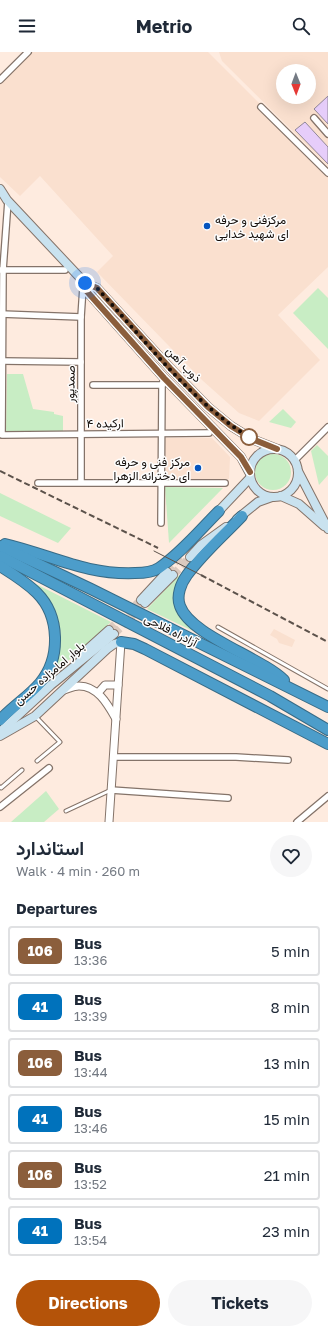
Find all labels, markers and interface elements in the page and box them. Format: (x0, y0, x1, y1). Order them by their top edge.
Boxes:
icon: menu (16, 15, 38, 37)
text: Metrio (136, 15, 192, 37)
icon: search (290, 15, 312, 37)
north arrow (276, 64, 316, 104)
map controls (276, 64, 316, 104)
place label: مرکزفنی و حرفه ای شهید خدایی (215, 212, 289, 242)
marker: مرکزفنی و حرفه ای شهید خدایی (202, 221, 212, 231)
your location (75, 273, 95, 293)
street label: ذوب آهن (162, 343, 205, 386)
street label: صمدپور (62, 365, 79, 404)
street label: ارکیده ۴ (86, 415, 124, 432)
unlabelled marker (240, 428, 258, 446)
place label: مرکز فنی و حرفه ای دخترانه الزهرا (114, 454, 190, 484)
marker: مرکز فنی و حرفه ای دخترانه الزهرا (193, 463, 203, 473)
street label: آزادراه فلاحی (141, 610, 201, 651)
street label: بلوار امامزاده حسن (10, 638, 88, 709)
button: heart (270, 835, 312, 877)
text: استاندارد (16, 836, 84, 859)
text: Walk · 4 min · 260 m (16, 863, 140, 879)
text: Departures (16, 899, 97, 917)
text: Bus (74, 934, 102, 952)
text: 106 (27, 942, 53, 959)
text: 5 min (271, 942, 310, 960)
text: 13:36 (74, 952, 107, 968)
text: Bus (74, 990, 102, 1008)
text: 41 (32, 998, 48, 1015)
text: 8 min (271, 998, 310, 1016)
text: 13:39 (74, 1008, 107, 1024)
text: Bus (74, 1046, 102, 1064)
text: 106 (27, 1054, 53, 1071)
text: 13 min (264, 1054, 310, 1072)
text: 13:44 (74, 1064, 108, 1080)
text: Bus (74, 1102, 102, 1120)
text: 41 (32, 1110, 48, 1127)
text: 15 min (264, 1110, 310, 1128)
text: 13:46 (74, 1120, 108, 1136)
text: Bus (74, 1158, 102, 1176)
text: 106 (27, 1166, 53, 1183)
text: 21 min (264, 1166, 310, 1184)
text: 13:52 (74, 1176, 107, 1192)
text: Bus (74, 1214, 102, 1232)
text: 41 (32, 1222, 48, 1239)
text: 23 min (262, 1222, 310, 1240)
text: 13:54 (74, 1232, 107, 1248)
button: Directions (16, 1280, 160, 1326)
button: Tickets (168, 1280, 312, 1326)

